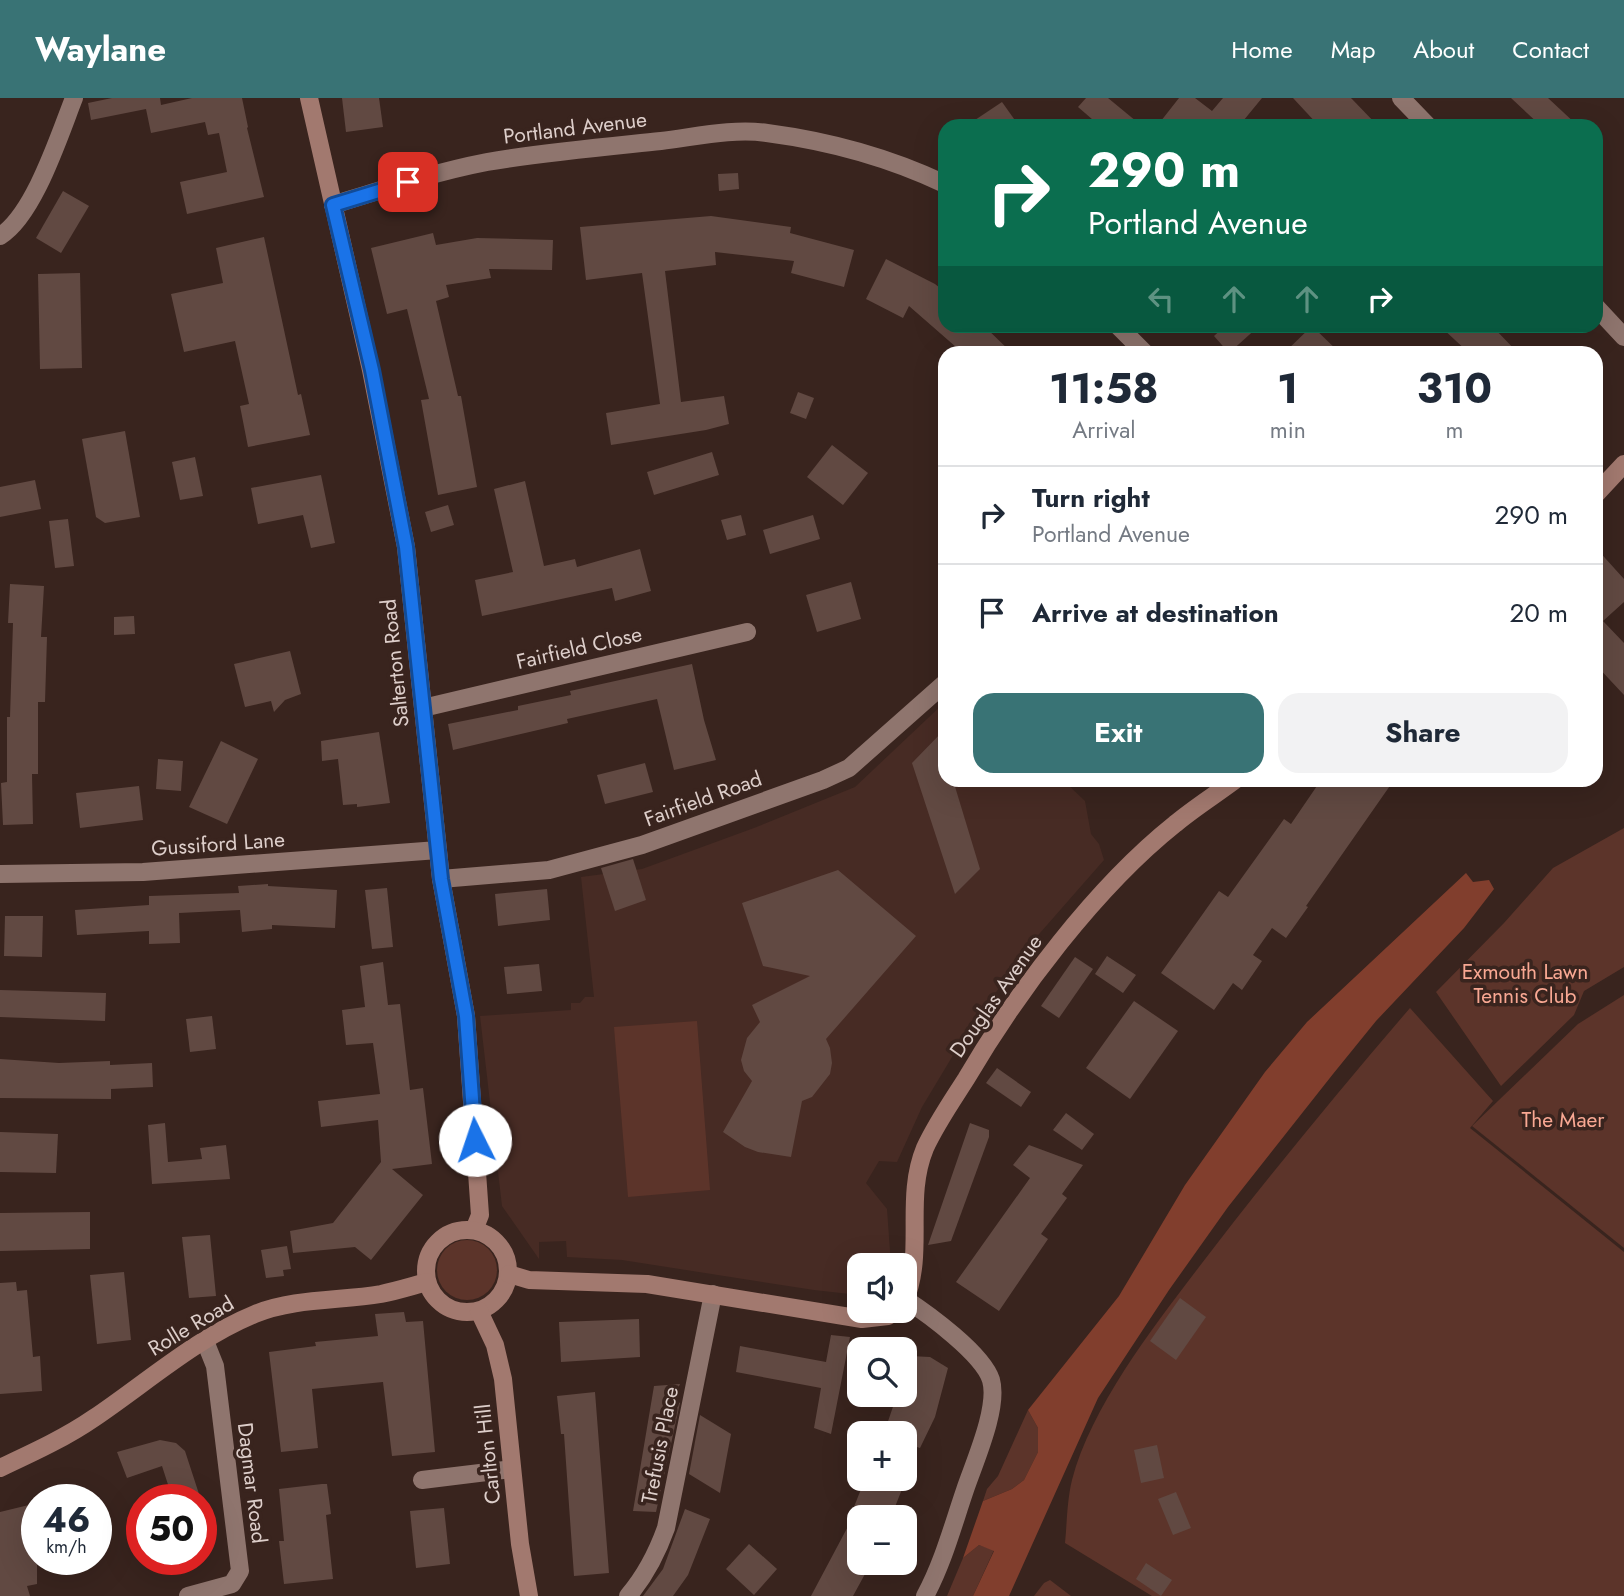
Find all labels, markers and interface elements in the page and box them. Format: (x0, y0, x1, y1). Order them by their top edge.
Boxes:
text: Waylane (35, 26, 166, 73)
text: Home (1231, 32, 1293, 67)
text: Map (1331, 32, 1375, 67)
text: About (1413, 32, 1474, 67)
text: Contact (1512, 32, 1589, 67)
street label: Portland Avenue (502, 104, 649, 152)
text: 290 m (1088, 135, 1240, 205)
icon: right (973, 147, 1064, 238)
pin (378, 152, 438, 212)
icon: arrive (389, 163, 427, 201)
text: Portland Avenue (1088, 200, 1308, 246)
icon: left (1142, 280, 1180, 318)
icon: ahead (1215, 280, 1253, 318)
icon: ahead (1288, 280, 1326, 318)
icon: right (1361, 280, 1399, 318)
text: 11:58 (1049, 358, 1159, 419)
text: 1 (1277, 358, 1298, 419)
text: 310 (1417, 358, 1492, 419)
text: Arrival (1072, 413, 1136, 447)
text: min (1270, 413, 1306, 447)
text: m (1445, 413, 1463, 447)
text: Turn right (1032, 479, 1150, 517)
icon: right (973, 496, 1011, 534)
text: 290 m (1495, 496, 1568, 534)
text: Portland Avenue (1032, 517, 1190, 551)
icon: arrive (973, 594, 1011, 632)
text: Arrive at destination (1032, 594, 1279, 632)
text: 20 m (1510, 594, 1568, 632)
street label: Salterton Road (373, 597, 417, 729)
street label: Fairfield Close (513, 619, 645, 677)
button: Exit (973, 693, 1264, 773)
button: Share (1278, 693, 1568, 773)
street label: Fairfield Road (640, 764, 766, 834)
street label: Gussiford Lane (150, 824, 286, 864)
street label: Douglas Avenue (942, 928, 1050, 1064)
park label: Exmouth Lawn Tennis Club (1462, 957, 1588, 1011)
position arrow (438, 1103, 512, 1177)
park label: The Maer (1521, 1105, 1605, 1135)
map controls (847, 1253, 917, 1575)
button: sound (847, 1253, 917, 1323)
street label: Rolle Road (142, 1289, 240, 1363)
button: search (847, 1337, 917, 1407)
street label: Trefusis Place (634, 1384, 686, 1506)
street label: Carlton Hill (468, 1402, 508, 1506)
street label: Dagmar Road (230, 1421, 274, 1545)
button: + (847, 1421, 917, 1491)
speed limit sign: 50 (126, 1484, 217, 1575)
text: 46 (43, 1495, 90, 1545)
button: − (847, 1505, 917, 1575)
text: km/h (46, 1534, 87, 1560)

